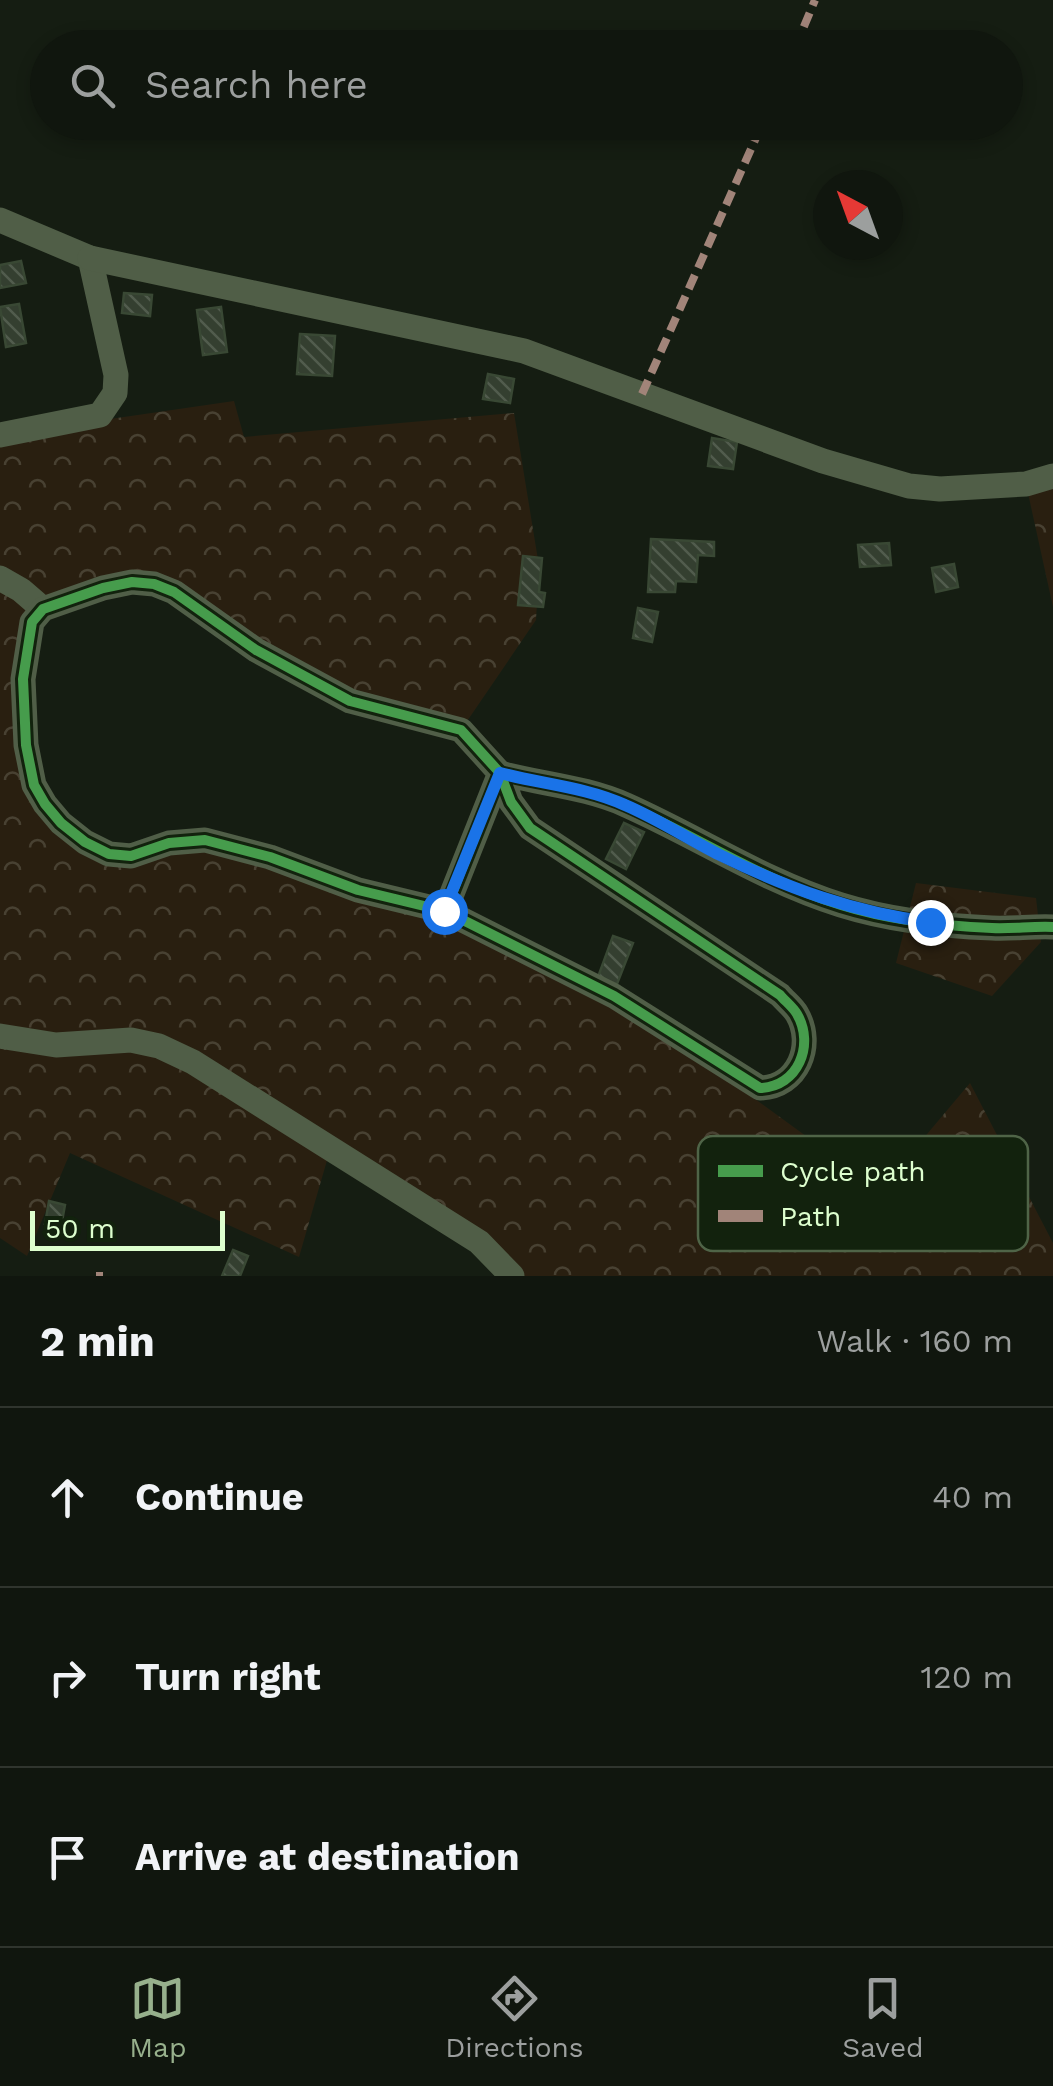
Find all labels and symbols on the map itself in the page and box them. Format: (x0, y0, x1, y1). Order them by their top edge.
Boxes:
north arrow (813, 170, 903, 260)
route start (422, 889, 468, 935)
route end (908, 900, 954, 946)
legend (698, 1136, 1028, 1251)
text: Cycle path (780, 1155, 926, 1188)
text: Path (780, 1200, 841, 1233)
scale bar (30, 1206, 225, 1250)

